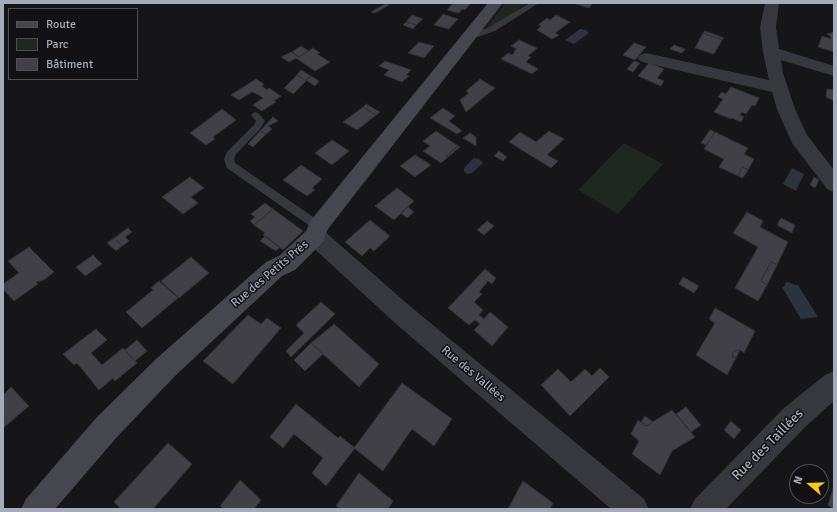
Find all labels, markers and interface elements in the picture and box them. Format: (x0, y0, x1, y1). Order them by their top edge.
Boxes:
legend (8, 8, 138, 80)
text: Route (46, 17, 76, 32)
text: Parc (46, 37, 68, 52)
text: Bâtiment (46, 57, 93, 72)
street label: Rue des Petits Prés (228, 237, 312, 311)
street label: Rue des Vallées (438, 343, 508, 405)
street label: Rue des Taillées (729, 406, 807, 484)
north arrow (789, 464, 829, 504)
text: N (791, 475, 806, 486)

